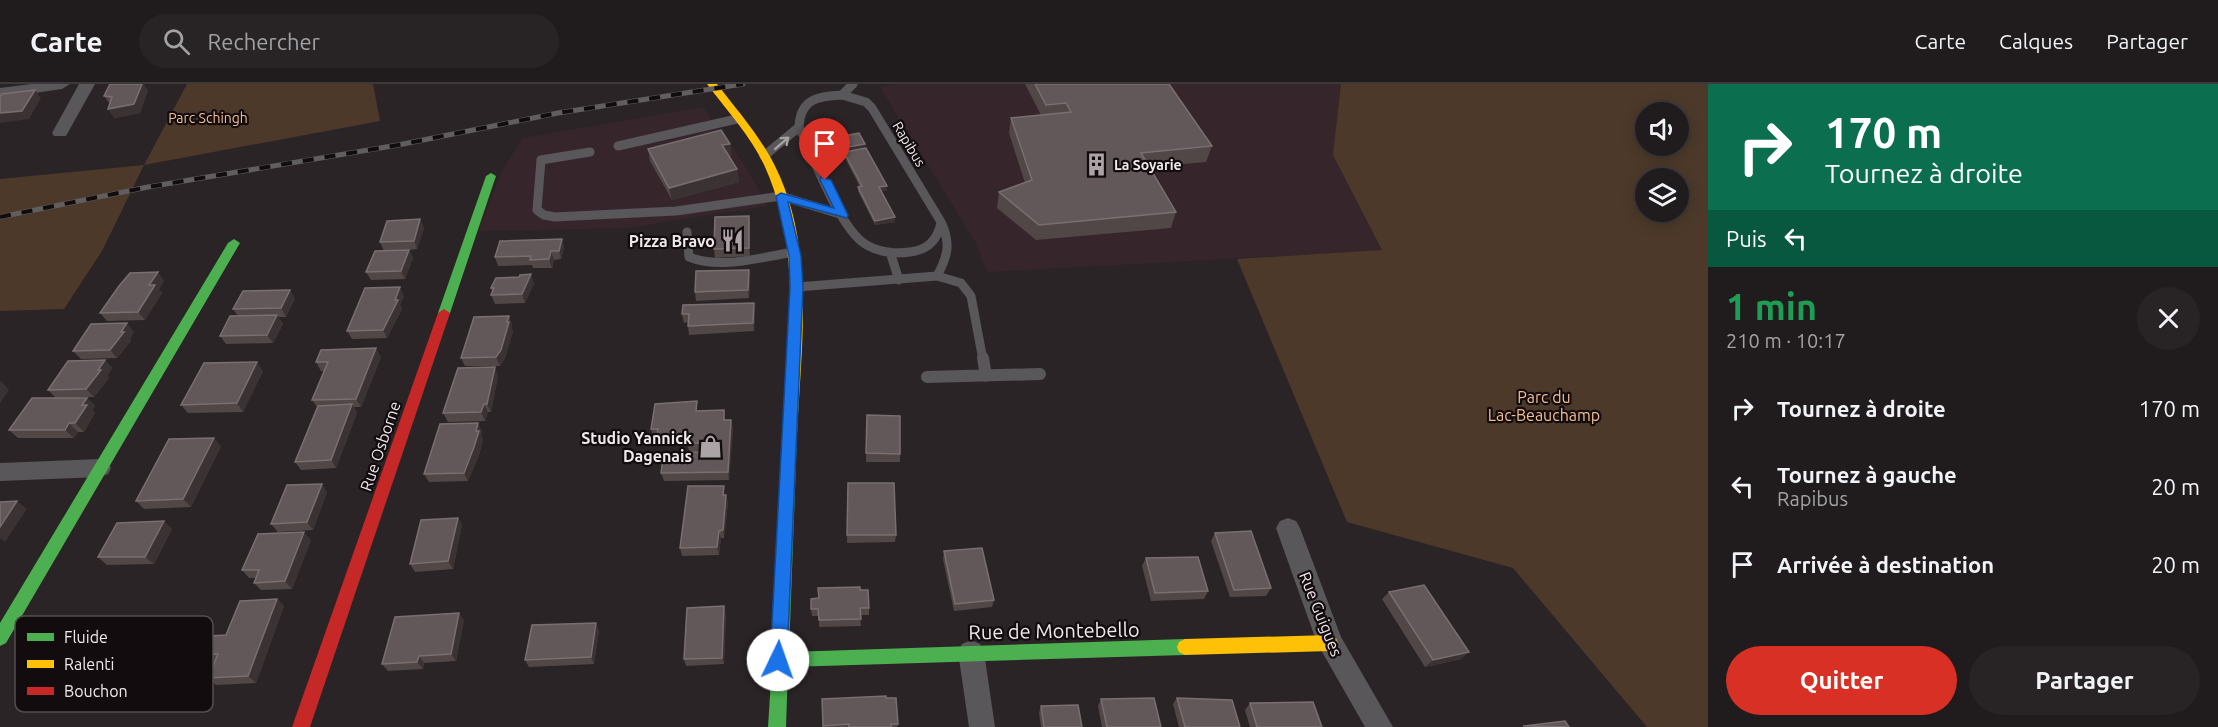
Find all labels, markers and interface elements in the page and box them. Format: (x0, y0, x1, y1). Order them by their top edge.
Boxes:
search box (139, 14, 559, 68)
icon: search (160, 25, 193, 58)
text: Carte (30, 26, 103, 57)
text: Rechercher (208, 29, 320, 54)
text: Carte (1915, 29, 1966, 53)
text: Calques (1999, 29, 2073, 53)
text: Partager (2106, 29, 2188, 53)
map controls (1635, 102, 1689, 222)
button: sound (1635, 102, 1689, 156)
icon: right (1726, 108, 1804, 186)
text: 170 m (1825, 109, 1942, 156)
park label: Parc Schingh (168, 110, 248, 126)
pin (799, 118, 850, 180)
street label: Rapibus (889, 119, 929, 169)
icon: arrive (808, 127, 841, 160)
one-way arrow (774, 136, 789, 150)
building icon: La Soyarie (1083, 152, 1109, 178)
place label: La Soyarie (1114, 157, 1182, 173)
text: Tournez à droite (1825, 158, 2023, 188)
button: layers (1635, 168, 1689, 222)
icon: left (1779, 222, 1812, 255)
text: Puis (1726, 226, 1767, 251)
restaurant icon: Pizza Bravo (720, 228, 746, 254)
place label: Pizza Bravo (629, 232, 715, 250)
text: 1 min (1726, 286, 1817, 327)
button: close (2137, 287, 2200, 350)
text: 210 m · 10:17 (1726, 329, 1846, 352)
park label: Parc du Lac-Beauchamp (1488, 388, 1600, 424)
icon: right (1726, 392, 1759, 425)
text: Tournez à droite (1777, 396, 1946, 421)
text: 170 m (2139, 396, 2200, 421)
street label: Rue Osborne (356, 399, 404, 493)
place label: Studio Yannick Dagenais (581, 429, 692, 465)
shop icon: Studio Yannick Dagenais (697, 434, 723, 460)
text: Tournez à gauche (1777, 462, 1957, 487)
icon: left (1726, 470, 1759, 503)
text: 20 m (2151, 474, 2200, 499)
text: Rapibus (1777, 487, 1848, 510)
icon: arrive (1726, 548, 1759, 581)
text: Arrivée à destination (1777, 552, 1994, 577)
text: 20 m (2151, 552, 2200, 577)
street label: Rue Guigues (1296, 569, 1346, 659)
legend (15, 616, 213, 712)
street label: Rue de Montebello (968, 618, 1140, 643)
text: Fluide (64, 628, 108, 646)
position arrow (746, 628, 810, 692)
button: Quitter (1726, 646, 1957, 715)
button: Partager (1969, 646, 2200, 715)
text: Ralenti (64, 655, 115, 673)
text: Bouchon (64, 682, 128, 700)

